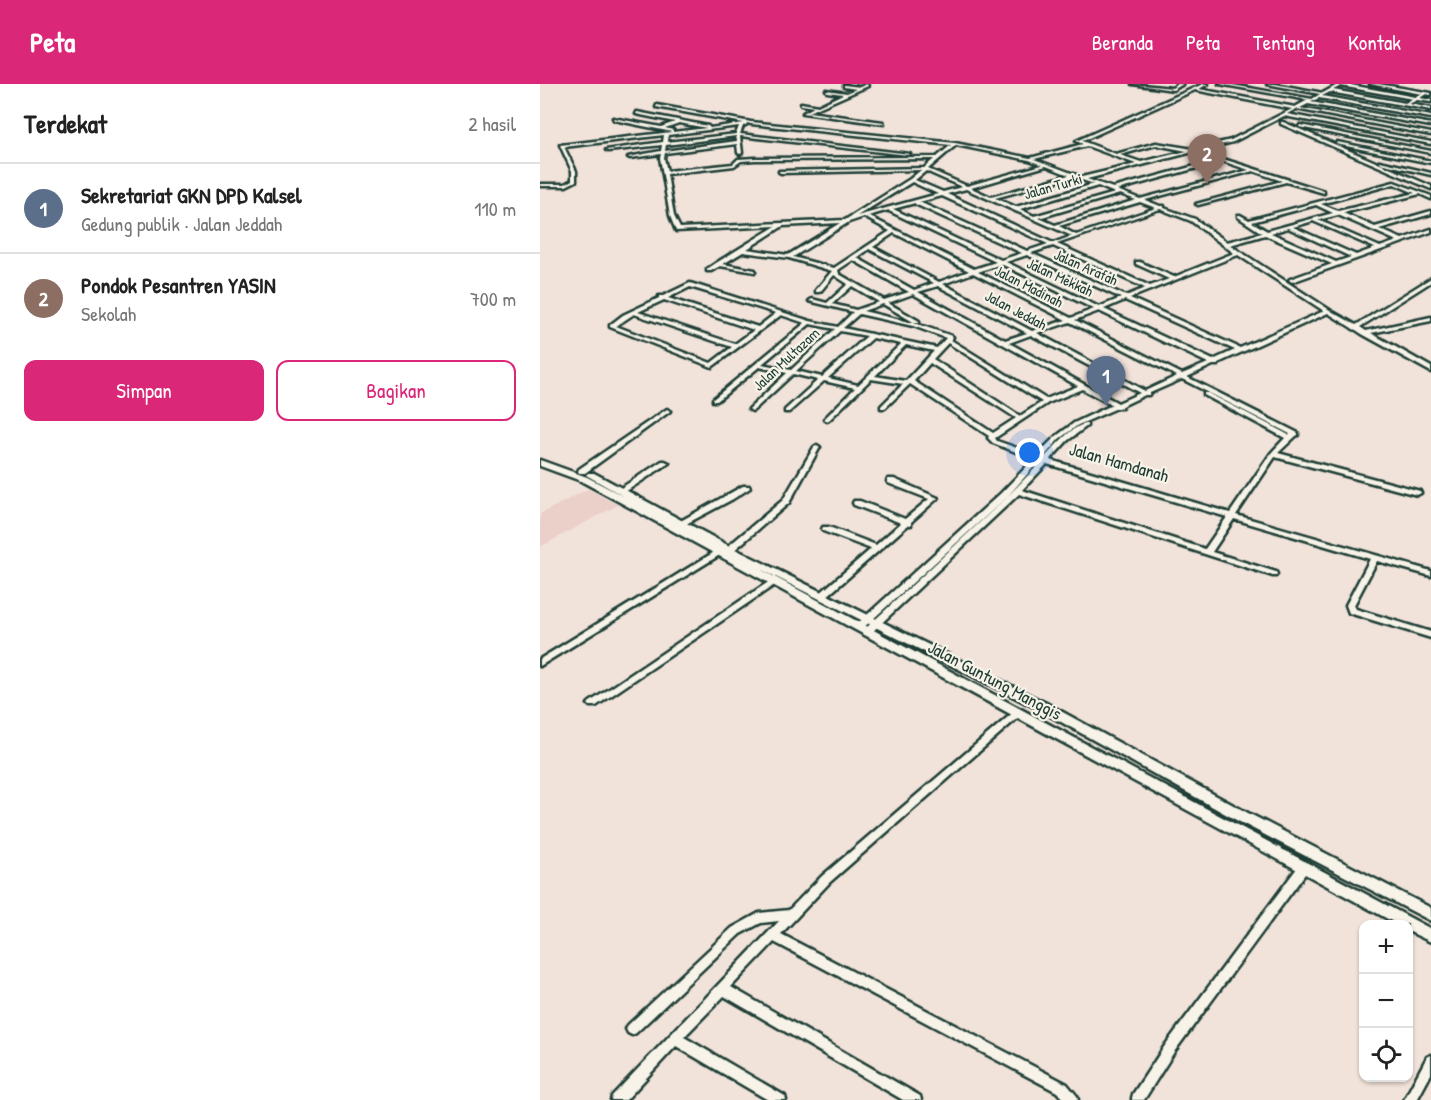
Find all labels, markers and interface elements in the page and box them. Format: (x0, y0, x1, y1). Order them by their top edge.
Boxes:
text: Peta (30, 23, 75, 61)
text: Beranda (1092, 28, 1153, 57)
text: Peta (1186, 28, 1220, 57)
text: Tentang (1253, 28, 1315, 57)
text: Kontak (1348, 28, 1401, 57)
text: Terdekat (24, 106, 107, 141)
text: 2 hasil (468, 110, 516, 137)
pin: 2 (1188, 135, 1226, 184)
street label: Jalan Turki (1021, 168, 1085, 204)
text: Sekretariat GKN DPD Kalsel (81, 180, 302, 210)
text: 1 (40, 195, 47, 222)
text: 110 m (474, 195, 516, 222)
text: Gedung publik · Jalan Jeddah (81, 210, 282, 237)
street label: Jalan Arafah (1051, 244, 1121, 290)
street label: Jalan Mekkah (1023, 252, 1097, 302)
street label: Jalan Madinah (991, 260, 1067, 312)
text: Pondok Pesantren YASIN (81, 270, 276, 300)
text: 2 (39, 285, 48, 312)
text: 700 m (470, 285, 516, 312)
street label: Jalan Jeddah (982, 285, 1050, 335)
text: Sekolah (81, 300, 136, 327)
street label: Jalan Multazam (748, 323, 824, 395)
pin: 1 (1086, 356, 1126, 406)
button: Simpan (24, 360, 264, 421)
button: Bagikan (276, 360, 516, 421)
street label: Jalan Hamdanah (1066, 436, 1172, 488)
your location (1015, 438, 1044, 467)
street label: Jalan Guntung Manggis (924, 634, 1066, 726)
map controls (1359, 920, 1413, 1082)
button: + (1359, 920, 1413, 974)
button: − (1359, 974, 1413, 1028)
button: locate (1359, 1028, 1413, 1082)

